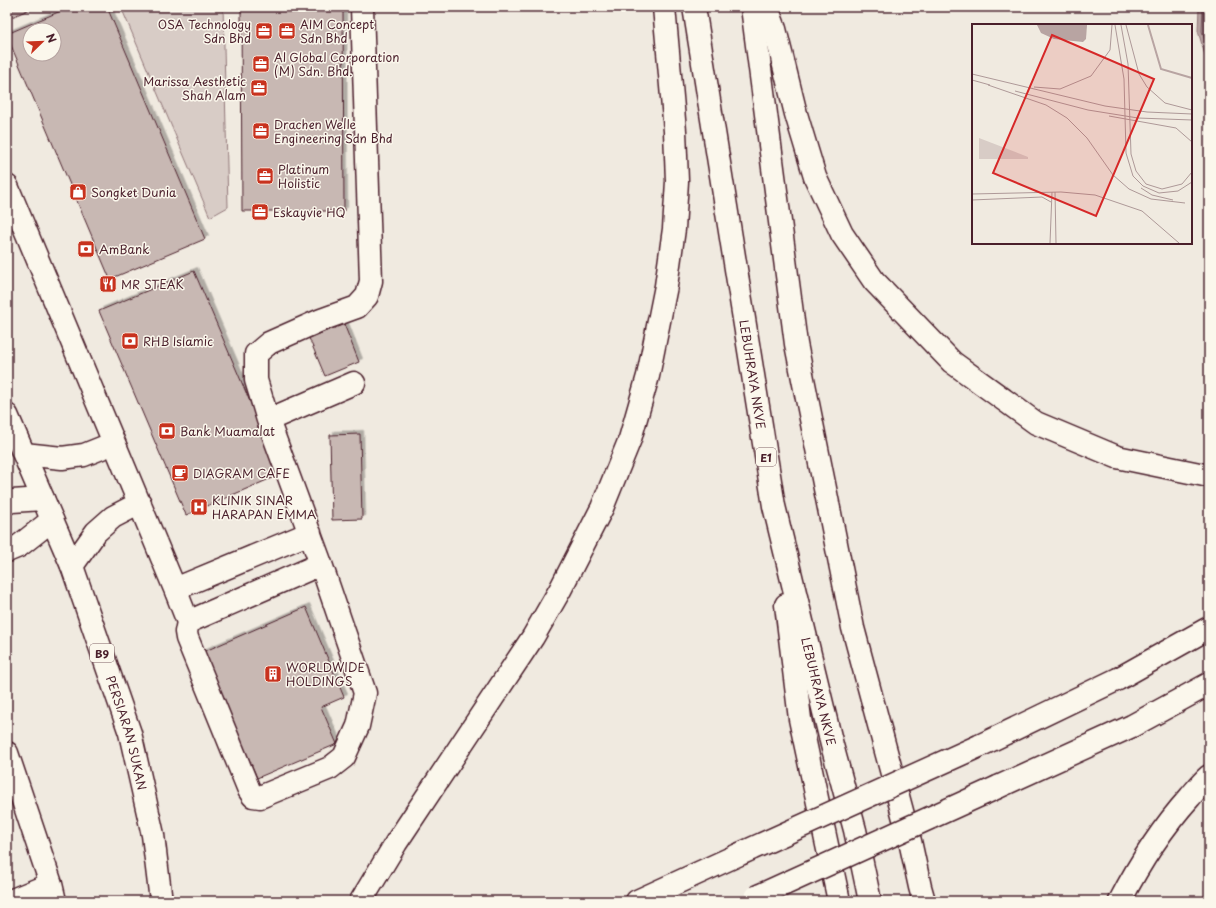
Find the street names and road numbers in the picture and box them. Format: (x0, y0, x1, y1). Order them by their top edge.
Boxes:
street label: LEBUHRAYA NKVE (735, 318, 771, 430)
road number: E1 (756, 448, 776, 466)
street label: LEBUHRAYA NKVE (797, 635, 841, 747)
road number: B9 (90, 644, 114, 662)
street label: PERSIARAN SUKAN (102, 673, 152, 792)

